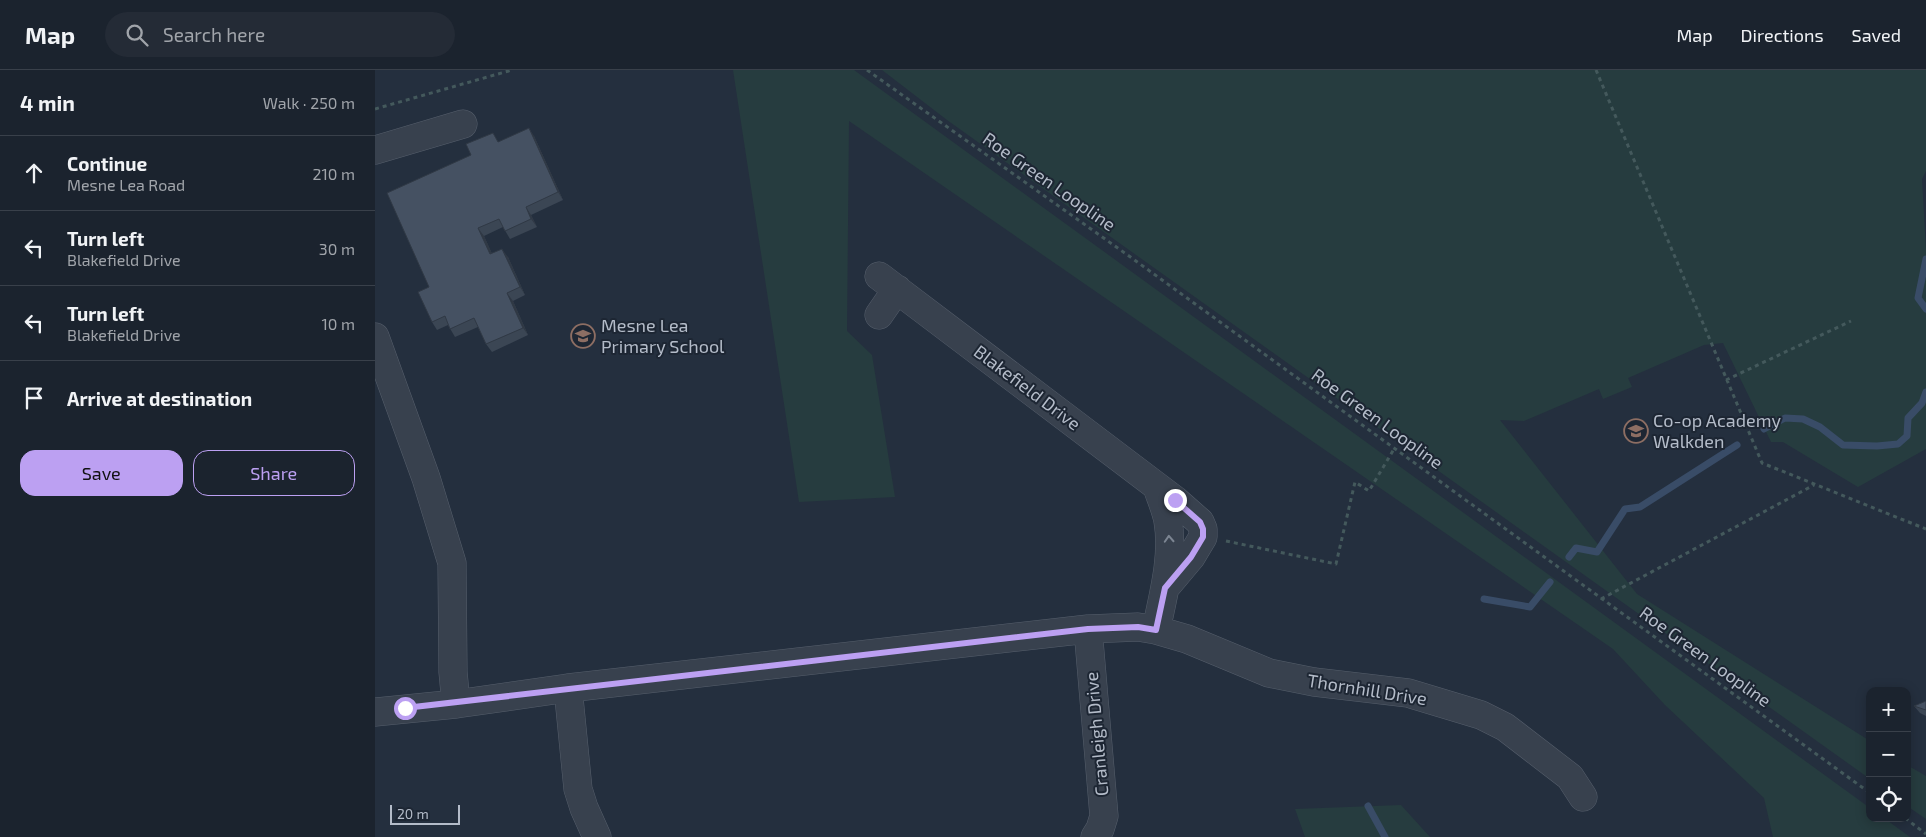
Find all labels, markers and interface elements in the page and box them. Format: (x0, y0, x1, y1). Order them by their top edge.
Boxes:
search box (105, 12, 455, 57)
text: Map (25, 20, 75, 49)
icon: search (123, 21, 151, 49)
text: Search here (163, 23, 265, 46)
text: Map (1676, 24, 1713, 46)
text: Directions (1741, 24, 1824, 46)
text: Saved (1852, 24, 1901, 46)
text: 4 min (20, 90, 75, 115)
text: Walk · 250 m (263, 93, 355, 112)
street label: Roe Green Loopline (979, 127, 1120, 235)
text: Continue (67, 152, 147, 175)
icon: ahead (20, 159, 48, 187)
text: 210 m (312, 164, 355, 183)
text: Mesne Lea Road (67, 175, 185, 194)
text: Turn left (67, 227, 144, 250)
icon: left (20, 234, 48, 262)
text: 30 m (319, 239, 355, 258)
text: Blakefield Drive (67, 250, 181, 269)
text: Turn left (67, 302, 144, 325)
icon: left (20, 309, 48, 337)
text: 10 m (321, 314, 355, 333)
place label: Mesne Lea Primary School (601, 314, 725, 357)
school or university icon: Mesne Lea Primary School (570, 323, 596, 349)
text: Blakefield Drive (67, 325, 181, 344)
street label: Blakefield Drive (970, 340, 1085, 434)
street label: Roe Green Loopline (1308, 363, 1448, 473)
icon: arrive (20, 384, 48, 412)
text: Arrive at destination (67, 387, 252, 410)
place label: Co-op Academy Walkden (1653, 409, 1781, 452)
school or university icon: Co-op Academy Walkden (1623, 418, 1649, 444)
button: Save (20, 450, 183, 496)
button: Share (193, 450, 355, 496)
route end (1164, 489, 1187, 512)
one-way arrow (1163, 535, 1174, 543)
street label: Roe Green Loopline (1636, 601, 1776, 711)
street label: Thornhill Drive (1306, 669, 1429, 709)
street label: Cranleigh Drive (1080, 671, 1112, 797)
map controls (1866, 687, 1911, 822)
button: + (1866, 687, 1911, 732)
route start (394, 697, 417, 720)
button: − (1866, 732, 1911, 777)
button: locate (1866, 777, 1911, 822)
scale bar (390, 802, 460, 825)
text: 20 m (397, 805, 429, 822)

